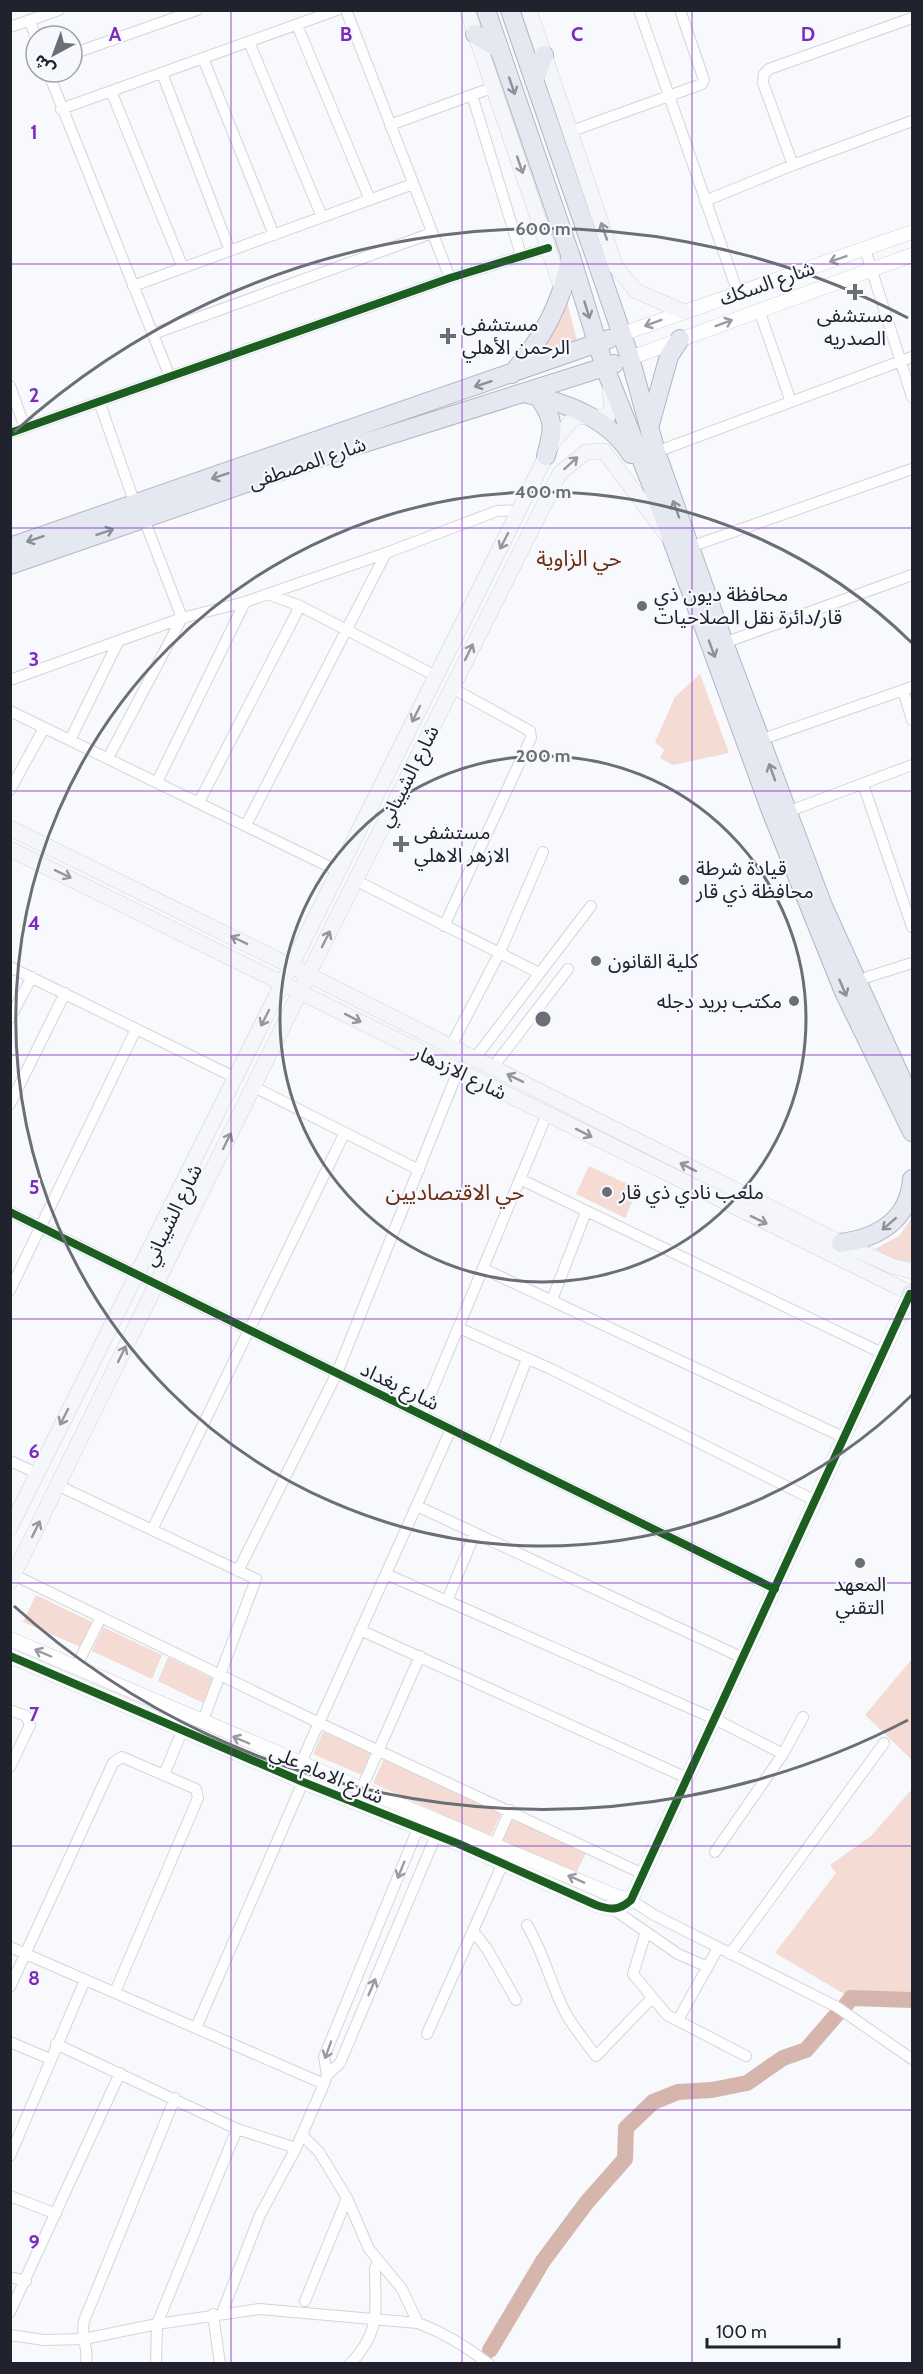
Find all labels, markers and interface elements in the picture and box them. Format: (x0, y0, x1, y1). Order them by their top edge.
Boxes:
text: A (109, 22, 122, 46)
text: B (340, 22, 352, 46)
text: C (571, 22, 583, 46)
text: D (801, 22, 815, 46)
north arrow (24, 24, 84, 84)
text: ش (30, 51, 59, 79)
one-way arrow (507, 76, 518, 95)
text: 1 (30, 120, 38, 144)
one-way arrow (515, 155, 526, 174)
text: 600 m (515, 218, 571, 240)
one-way arrow (597, 222, 608, 241)
one-way arrow (829, 254, 848, 265)
street label: شارع السكك (716, 256, 819, 313)
marker: مستشفى الصدريه (846, 283, 864, 301)
one-way arrow (583, 300, 594, 319)
place label: مستشفى الصدريه (817, 303, 893, 350)
place label: مستشفى الرحمن الأهلي (462, 312, 570, 363)
one-way arrow (715, 317, 733, 328)
one-way arrow (644, 318, 663, 329)
marker: مستشفى الرحمن الأهلي (439, 327, 457, 345)
one-way arrow (474, 379, 493, 390)
text: 2 (29, 383, 39, 407)
street label: شارع المصطفى (245, 432, 370, 497)
one-way arrow (563, 456, 578, 470)
one-way arrow (211, 471, 230, 482)
text: 400 m (515, 481, 571, 503)
one-way arrow (670, 501, 681, 519)
one-way arrow (96, 525, 114, 536)
one-way arrow (498, 531, 509, 549)
one-way arrow (26, 534, 45, 545)
district label: حي الزاوية (536, 545, 622, 575)
place label: محافظة ديون ذي قار/دائرة نقل الصلاحيات (654, 582, 842, 629)
marker: محافظة ديون ذي قار/دائرة نقل الصلاحيات (635, 599, 649, 613)
one-way arrow (707, 639, 718, 658)
one-way arrow (464, 644, 476, 662)
text: 3 (29, 647, 39, 671)
one-way arrow (410, 705, 421, 723)
street label: شارع الشيباني (372, 721, 447, 832)
text: 200 m (516, 745, 570, 767)
one-way arrow (766, 763, 777, 781)
place label: مستشفى الازهر الاهلي (414, 820, 509, 871)
marker: مستشفى الازهر الاهلي (392, 835, 410, 853)
place label: قيادة شرطة محافظة ذي قار (695, 856, 814, 907)
one-way arrow (54, 869, 72, 881)
marker: قيادة شرطة محافظة ذي قار (677, 873, 691, 887)
text: 4 (28, 911, 40, 935)
one-way arrow (320, 931, 332, 949)
one-way arrow (230, 933, 248, 945)
place label: كلية القانون (608, 949, 699, 973)
marker: كلية القانون (589, 954, 603, 968)
one-way arrow (838, 978, 849, 996)
place label: مكتب بريد دجله (657, 989, 782, 1013)
marker: مكتب بريد دجله (787, 994, 801, 1008)
one-way arrow (259, 1008, 270, 1026)
centre of rings (533, 1009, 553, 1029)
one-way arrow (344, 1013, 362, 1025)
street label: شارع الازدهار (407, 1039, 511, 1108)
one-way arrow (506, 1071, 524, 1083)
one-way arrow (575, 1128, 593, 1139)
one-way arrow (221, 1133, 233, 1151)
street label: شارع الشيباني (137, 1160, 210, 1272)
one-way arrow (680, 1160, 698, 1172)
text: 5 (29, 1175, 39, 1199)
district label: حي الاقتصاديين (386, 1179, 524, 1209)
place label: ملعب نادي ذي قار (618, 1180, 764, 1208)
marker: ملعب نادي ذي قار (600, 1185, 614, 1199)
one-way arrow (750, 1214, 768, 1226)
one-way arrow (881, 1218, 897, 1231)
one-way arrow (116, 1345, 128, 1363)
street label: شارع بغداد (356, 1357, 443, 1418)
one-way arrow (58, 1408, 70, 1426)
text: 6 (28, 1439, 40, 1463)
one-way arrow (31, 1520, 43, 1538)
marker: المعهد التقني (853, 1556, 867, 1570)
place label: المعهد التقني (834, 1572, 886, 1623)
one-way arrow (35, 1647, 53, 1658)
text: 7 (29, 1702, 40, 1726)
one-way arrow (233, 1734, 251, 1745)
street label: شارع الامام علي (265, 1739, 387, 1812)
one-way arrow (395, 1860, 406, 1878)
one-way arrow (568, 1873, 586, 1884)
text: 8 (28, 1966, 40, 1990)
one-way arrow (367, 1978, 378, 1996)
one-way arrow (321, 2040, 332, 2059)
text: 9 (28, 2230, 40, 2254)
scale bar (707, 2311, 839, 2349)
text: 100 m (716, 2321, 767, 2343)

